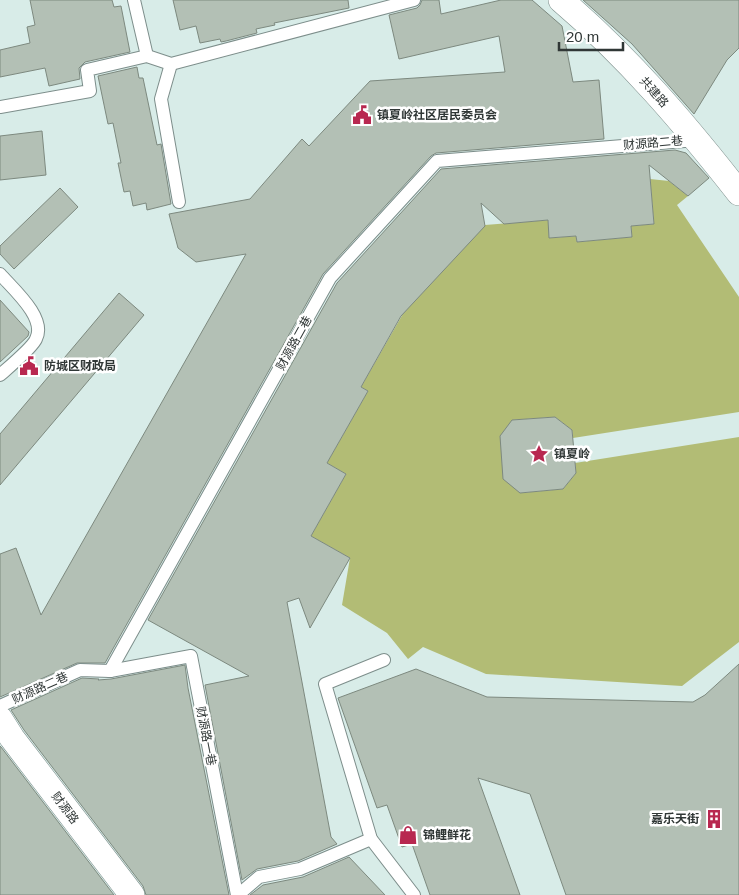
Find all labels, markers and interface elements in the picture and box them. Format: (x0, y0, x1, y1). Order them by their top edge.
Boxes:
scale bar (559, 20, 623, 52)
text: 20 m (566, 28, 599, 45)
street label: 共建路 (637, 74, 671, 110)
public building icon: 镇夏岭社区居民委员会 (351, 104, 373, 126)
place label: 镇夏岭社区居民委员会 (377, 108, 497, 122)
street label: 财源路二巷 (622, 133, 684, 153)
street label: 财源路二巷 (273, 313, 315, 373)
public building icon: 防城区财政局 (18, 355, 40, 377)
place label: 防城区财政局 (44, 359, 116, 373)
place icon: 镇夏岭 (528, 443, 550, 465)
place label: 镇夏岭 (554, 447, 590, 461)
street label: 财源路二巷 (10, 669, 70, 707)
street label: 财源路一巷 (193, 705, 219, 767)
street label: 财源路 (49, 789, 81, 827)
building icon: 嘉乐天街 (703, 808, 725, 830)
place label: 嘉乐天街 (651, 812, 699, 826)
shop icon: 锦鲤鲜花 (397, 824, 419, 846)
place label: 锦鲤鲜花 (423, 828, 471, 842)

